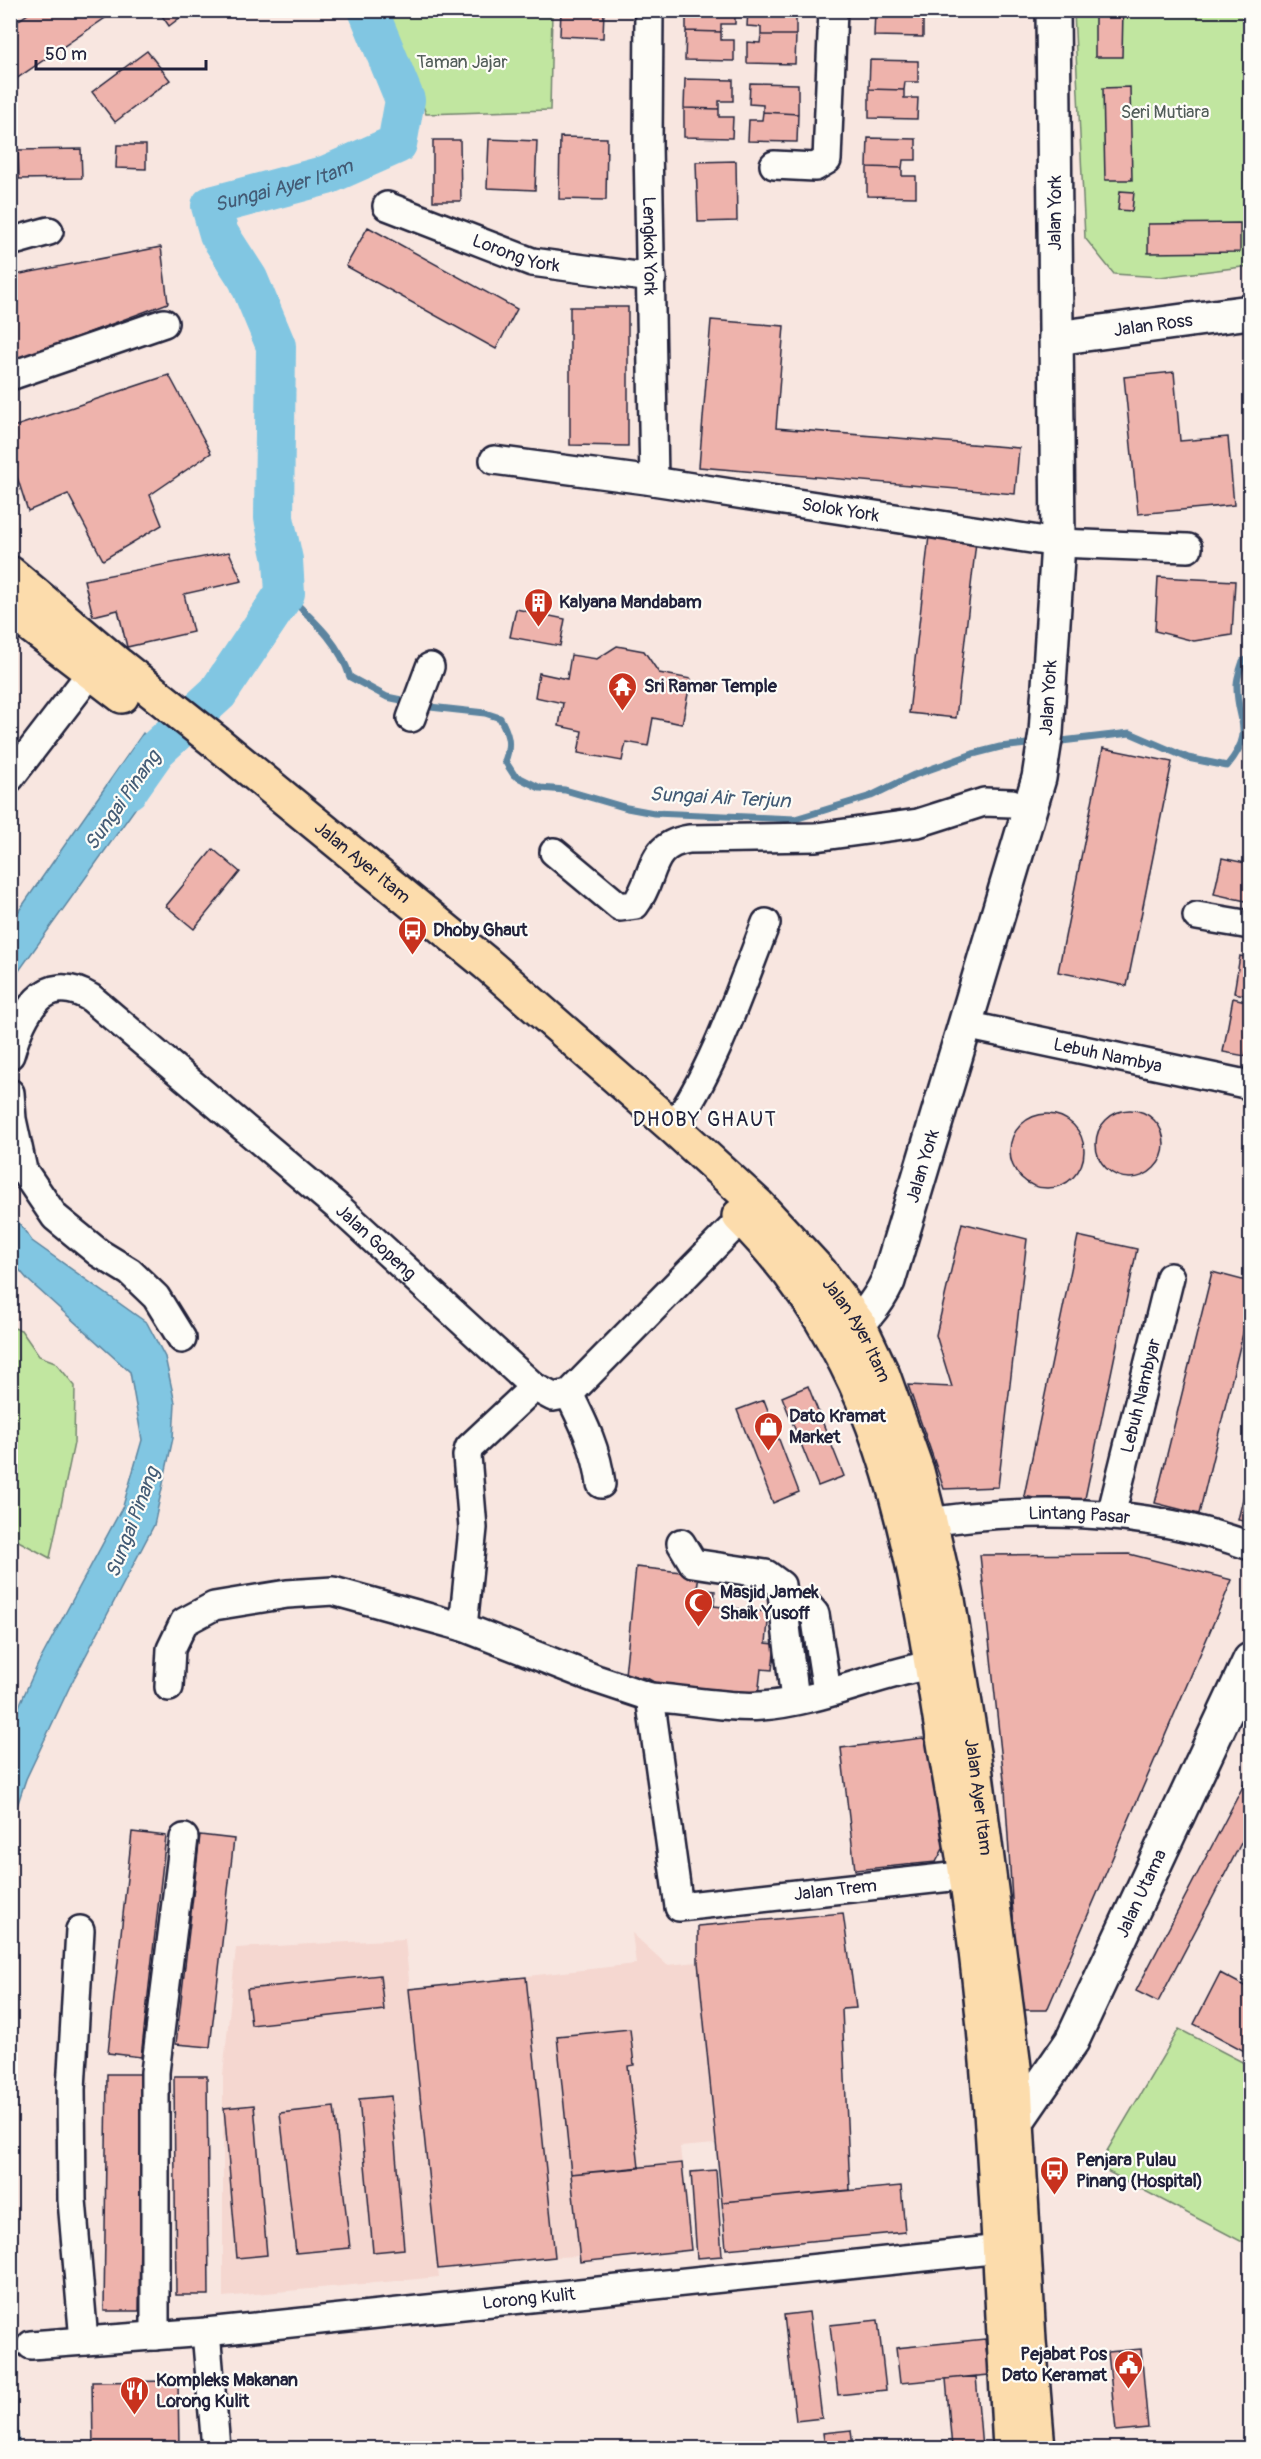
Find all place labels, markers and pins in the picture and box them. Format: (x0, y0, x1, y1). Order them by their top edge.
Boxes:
building icon: Kalyana Mandabam (522, 586, 554, 628)
place label: Kalyana Mandabam (559, 591, 702, 614)
temple icon: Sri Ramar Temple (607, 670, 639, 712)
place label: Sri Ramar Temple (644, 675, 778, 698)
bus stop icon: Dhoby Ghaut (396, 914, 428, 956)
place label: Dhoby Ghaut (433, 919, 528, 942)
place label: Dato Kramat Market (789, 1405, 886, 1449)
shop icon: Dato Kramat Market (752, 1410, 784, 1452)
place label: Masjid Jamek Shaik Yusoff (720, 1581, 819, 1625)
mosque icon: Masjid Jamek Shaik Yusoff (683, 1586, 715, 1628)
place label: Penjara Pulau Pinang (Hospital) (1076, 2149, 1203, 2193)
bus stop icon: Penjara Pulau Pinang (Hospital) (1039, 2154, 1071, 2196)
place label: Pejabat Pos Dato Keramat (1001, 2343, 1108, 2387)
public building icon: Pejabat Pos Dato Keramat (1112, 2348, 1144, 2390)
place label: Kompleks Makanan Lorong Kulit (156, 2369, 298, 2413)
restaurant icon: Kompleks Makanan Lorong Kulit (119, 2374, 151, 2416)

